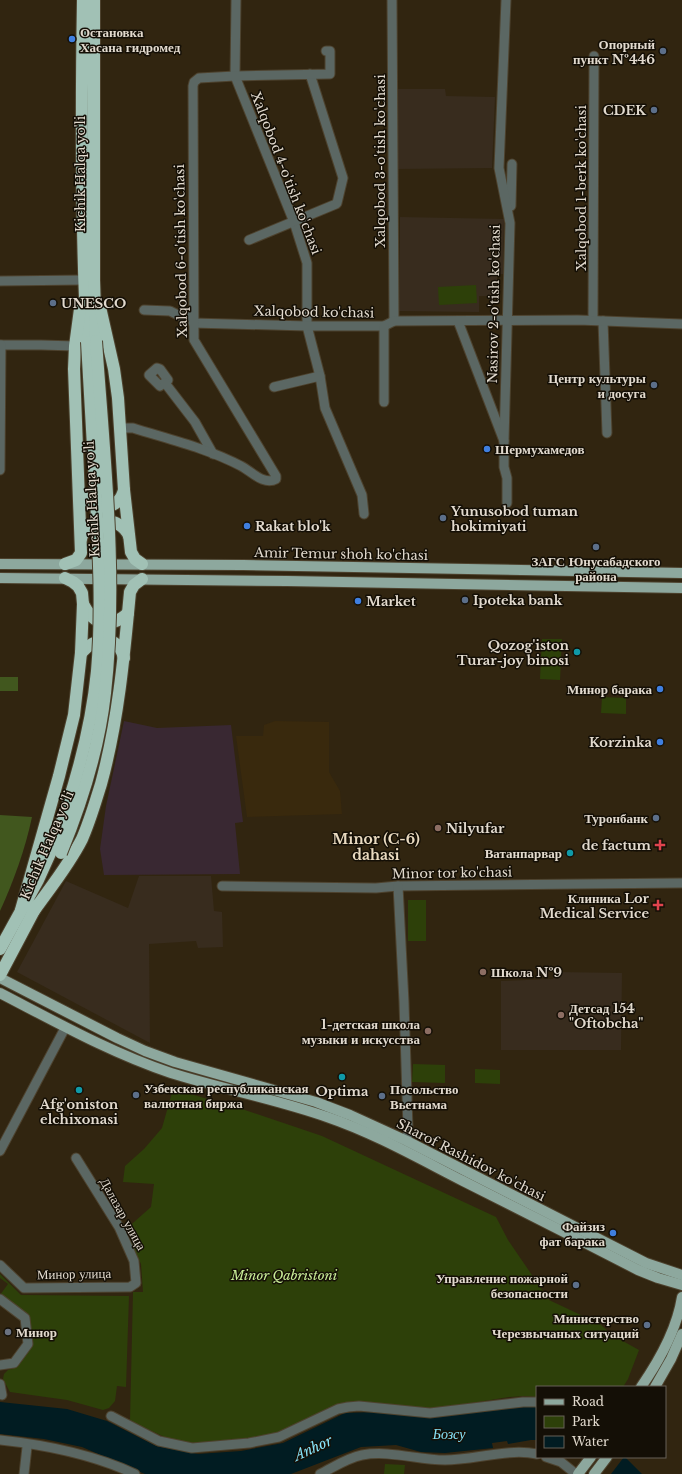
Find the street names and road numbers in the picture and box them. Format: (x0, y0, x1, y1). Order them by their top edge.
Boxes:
street label: Xalqobod 3-o'tish ko'chasi (372, 74, 389, 248)
street label: Xalqobod 4-o'tish ko'chasi (247, 89, 325, 257)
street label: Xalqobod 1-berk ko'chasi (573, 105, 590, 271)
street label: Kichik Halqa yo'li (72, 115, 89, 232)
street label: Xalqobod 6-o'tish ko'chasi (171, 164, 191, 338)
street label: Nasirov 2-o'tish ko'chasi (484, 224, 504, 384)
street label: Xalqobod ko'chasi (254, 302, 375, 322)
street label: Kichik Halqa yo'li (80, 440, 104, 558)
street label: Amir Temur shoh ko'chasi (253, 544, 429, 564)
street label: Kichik Halqa yo'li (16, 788, 78, 902)
street label: Minor tor ko'chasi (392, 863, 513, 883)
street label: Sharof Rashidov ko'chasi (394, 1115, 549, 1205)
street label: Далазар улица (96, 1175, 150, 1253)
street label: Минор улица (37, 1265, 112, 1283)

